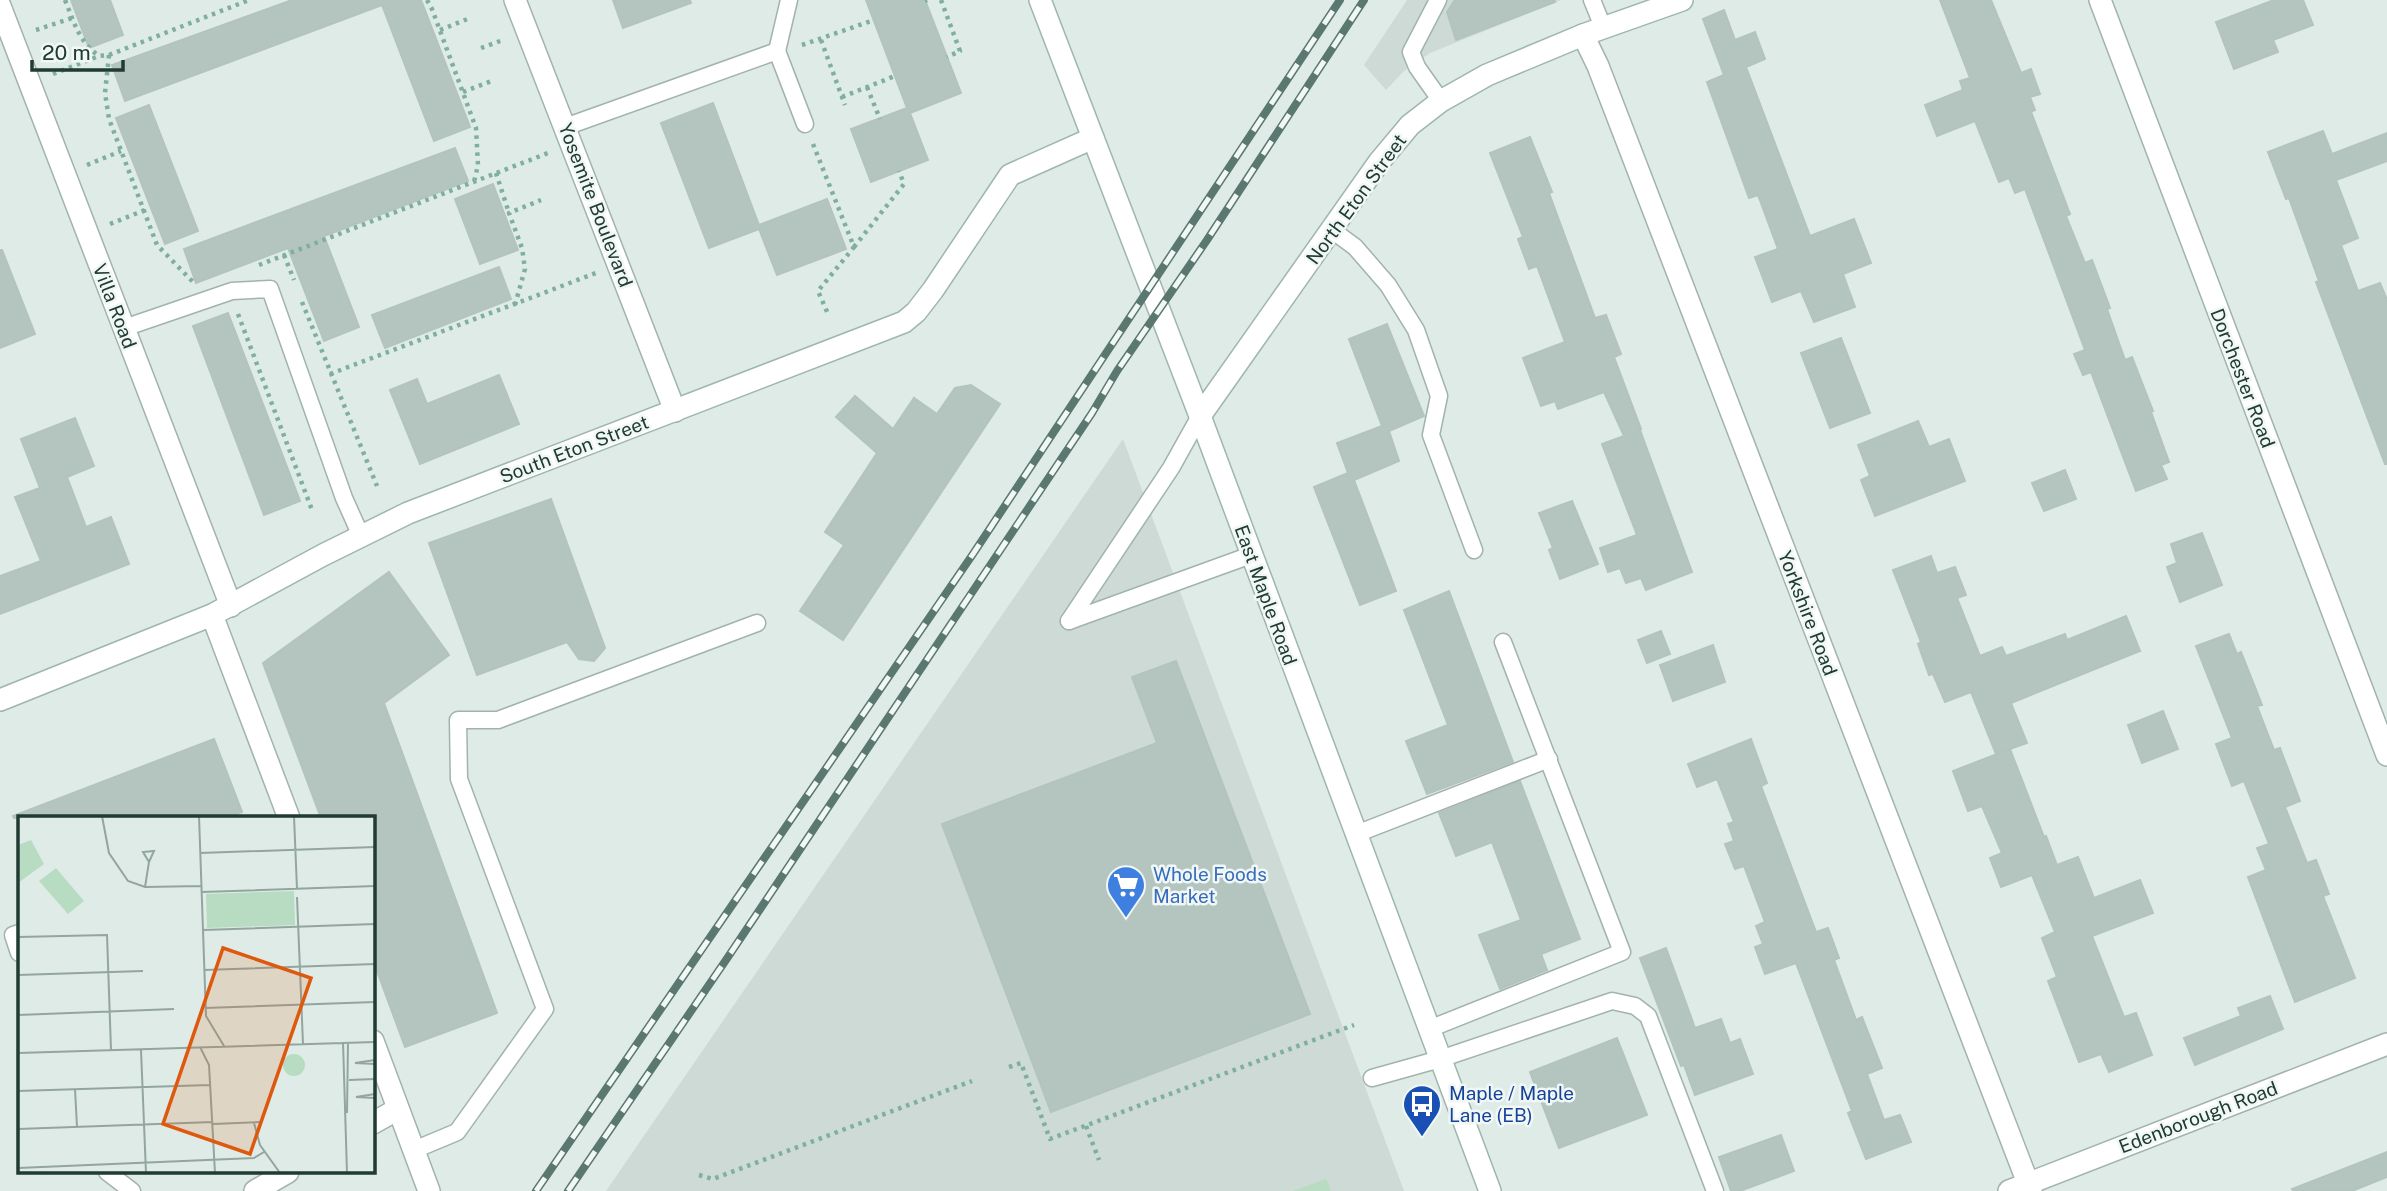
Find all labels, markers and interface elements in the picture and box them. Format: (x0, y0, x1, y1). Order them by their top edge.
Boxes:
scale bar (32, 28, 122, 72)
text: 20 m (42, 40, 91, 65)
street label: Yosemite Boulevard (555, 120, 637, 290)
street label: North Eton Street (1301, 130, 1411, 268)
street label: Villa Road (89, 261, 141, 351)
street label: Dorchester Road (2206, 305, 2280, 451)
street label: South Eton Street (496, 410, 652, 488)
street label: East Maple Road (1230, 522, 1302, 668)
street label: Yorkshire Road (1774, 547, 1842, 679)
inset map (18, 816, 374, 1174)
place label: Whole Foods Market (1153, 863, 1267, 907)
supermarket icon: Whole Foods Market (1105, 864, 1147, 919)
street label: Edenborough Road (2116, 1077, 2280, 1157)
place label: Maple / Maple Lane (EB) (1449, 1082, 1574, 1126)
bus stop icon: Maple / Maple Lane (EB) (1401, 1083, 1443, 1138)

